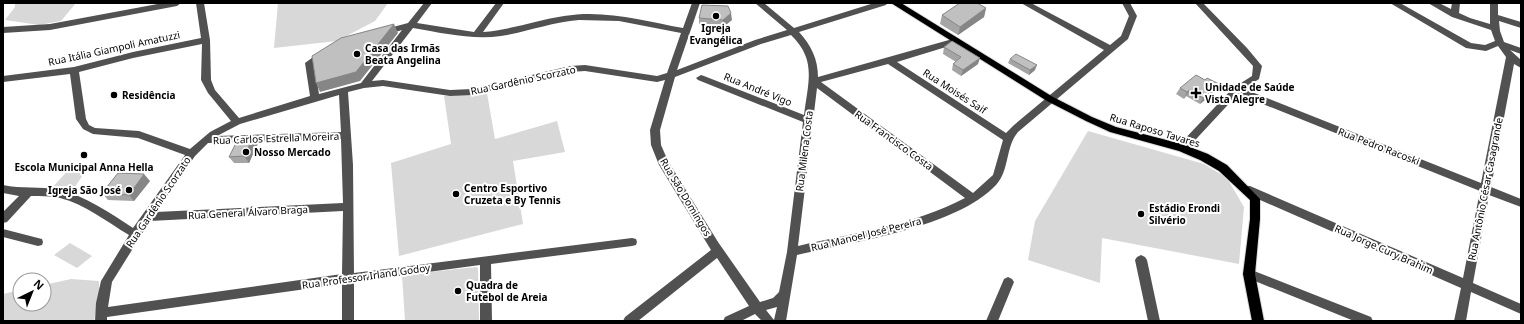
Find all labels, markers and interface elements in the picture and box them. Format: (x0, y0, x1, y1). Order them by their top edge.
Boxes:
marker: Igreja Evangélica (711, 11, 721, 21)
place label: Igreja Evangélica (689, 21, 743, 47)
street label: Rua Itália Giampoli Amatuzzi (47, 27, 181, 69)
place label: Casa das Irmãs Beata Angelina (365, 41, 441, 67)
marker: Casa das Irmãs Beata Angelina (352, 49, 362, 59)
street label: Rua Gardênio Scorzato (469, 62, 577, 98)
street label: Rua Moisés Saif (920, 65, 990, 117)
street label: Rua André Vigo (722, 69, 794, 109)
place label: Unidade de Saúde Vista Alegre (1205, 80, 1294, 106)
marker: Unidade de Saúde Vista Alegre (1190, 87, 1202, 99)
place label: Residência (122, 88, 175, 102)
marker: Residência (109, 90, 119, 100)
street label: Rua Francisco Costa (852, 107, 936, 173)
street label: Rua Milena Costa (792, 110, 816, 192)
street label: Rua Raposo Tavares (1108, 110, 1202, 150)
street label: Rua Antônio César Casagrande (1464, 116, 1506, 262)
street label: Rua Pedro Racoski (1336, 124, 1422, 168)
street label: Rua Carlos Estrella Moreira (213, 129, 339, 147)
place label: Nosso Mercado (254, 145, 331, 159)
marker: Nosso Mercado (241, 147, 251, 157)
marker: Escola Municipal Anna Hella (79, 150, 89, 160)
street label: Rua Gardênio Scorzato (122, 154, 194, 250)
street label: Rua São Domingos (657, 155, 715, 239)
place label: Escola Municipal Anna Hella (14, 160, 154, 174)
place label: Centro Esportivo Cruzeta e By Tennis (464, 181, 561, 207)
place label: Igreja São José (48, 183, 121, 197)
marker: Igreja São José (124, 185, 134, 195)
marker: Centro Esportivo Cruzeta e By Tennis (451, 189, 461, 199)
place label: Estádio Erondi Silvério (1149, 201, 1220, 227)
street label: Rua General Álvaro Braga (188, 202, 308, 222)
marker: Estádio Erondi Silvério (1136, 209, 1146, 219)
street label: Rua Manoel José Pereira (809, 213, 923, 255)
street label: Rua Jorge Cury Brahim (1333, 221, 1435, 277)
street label: Rua Professor Irland Godoy (301, 260, 432, 292)
north arrow (12, 272, 52, 312)
text: N (31, 276, 48, 293)
place label: Quadra de Futebol de Areia (466, 278, 547, 304)
marker: Quadra de Futebol de Areia (453, 286, 463, 296)

